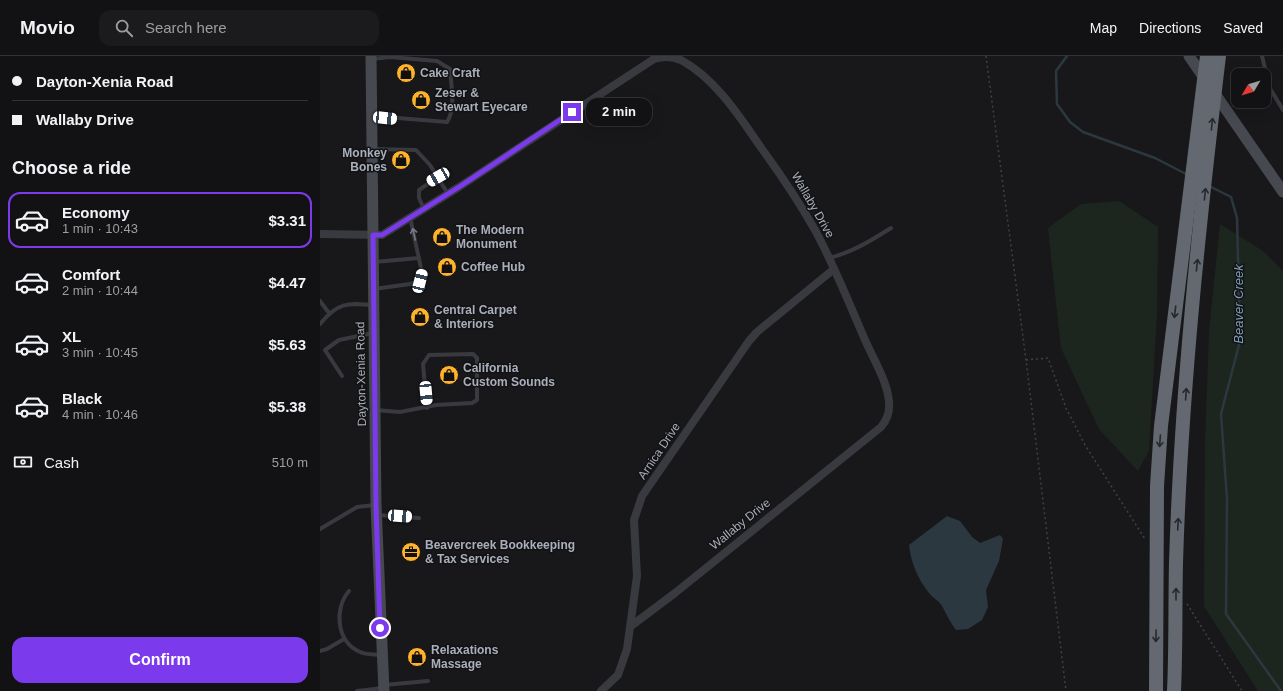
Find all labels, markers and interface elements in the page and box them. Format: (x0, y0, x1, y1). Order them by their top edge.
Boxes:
search box (99, 10, 379, 46)
text: Movio (20, 17, 75, 38)
icon: search (113, 17, 135, 39)
text: Search here (145, 19, 227, 36)
text: Map (1090, 20, 1117, 36)
text: Directions (1139, 20, 1201, 36)
text: Saved (1223, 20, 1263, 36)
shop icon: Cake Craft (395, 62, 417, 84)
place label: Cake Craft (420, 66, 480, 80)
north arrow (1231, 68, 1271, 108)
map controls (1231, 68, 1271, 108)
text: Dayton-Xenia Road (36, 73, 174, 90)
place label: Zeser & Stewart Eyecare (435, 86, 528, 114)
shop icon: Zeser & Stewart Eyecare (410, 89, 432, 111)
callout: 2 min (586, 98, 652, 126)
route end (563, 103, 581, 121)
text: 2 min (602, 104, 636, 119)
text: Wallaby Drive (36, 111, 134, 128)
car (372, 111, 398, 125)
one-way arrow (1208, 118, 1216, 131)
place label: Monkey Bones (342, 146, 387, 174)
shop icon: Monkey Bones (390, 149, 412, 171)
text: Choose a ride (12, 158, 131, 178)
car (425, 166, 451, 188)
street label: Wallaby Drive (789, 170, 838, 241)
one-way arrow (1201, 188, 1208, 201)
icon: car (14, 202, 50, 238)
text: Economy (62, 204, 130, 221)
text: $3.31 (268, 212, 306, 229)
text: 1 min · 10:43 (62, 221, 138, 236)
place label: The Modern Monument (456, 223, 524, 251)
shop icon: The Modern Monument (431, 226, 453, 248)
one-way arrow (410, 228, 418, 241)
shop icon: Coffee Hub (436, 256, 458, 278)
one-way arrow (1194, 259, 1201, 272)
place label: Coffee Hub (461, 260, 525, 274)
water label: Beaver Creek (1231, 263, 1246, 344)
icon: car (14, 264, 50, 300)
text: Comfort (62, 266, 120, 283)
car (411, 268, 429, 294)
text: $4.47 (268, 274, 306, 291)
text: 2 min · 10:44 (62, 283, 138, 298)
place label: Central Carpet & Interiors (434, 303, 517, 331)
one-way arrow (1172, 305, 1179, 318)
shop icon: Central Carpet & Interiors (409, 306, 431, 328)
street label: Dayton-Xenia Road (353, 322, 369, 426)
icon: car (14, 326, 50, 362)
text: XL (62, 328, 81, 345)
text: $5.63 (268, 336, 306, 353)
text: 3 min · 10:45 (62, 345, 138, 360)
place label: California Custom Sounds (463, 361, 555, 389)
shop icon: California Custom Sounds (438, 364, 460, 386)
car (419, 381, 433, 405)
icon: car (14, 388, 50, 424)
one-way arrow (1183, 388, 1190, 401)
text: Black (62, 390, 102, 407)
text: $5.38 (268, 398, 306, 415)
text: 4 min · 10:46 (62, 407, 138, 422)
street label: Arnica Drive (635, 420, 683, 482)
one-way arrow (1157, 434, 1164, 447)
icon: cash (12, 451, 34, 473)
text: Cash (44, 454, 79, 471)
text: 510 m (272, 455, 308, 470)
street label: Wallaby Drive (707, 495, 773, 553)
car (388, 509, 412, 523)
one-way arrow (1175, 518, 1182, 531)
place label: Beavercreek Bookkeeping & Tax Services (425, 538, 575, 566)
office icon: Beavercreek Bookkeeping & Tax Services (400, 541, 422, 563)
one-way arrow (1172, 588, 1180, 601)
route start (371, 619, 389, 637)
one-way arrow (1152, 629, 1160, 642)
button: Confirm (12, 637, 308, 683)
place label: Relaxations Massage (431, 643, 499, 671)
shop icon: Relaxations Massage (406, 646, 428, 668)

